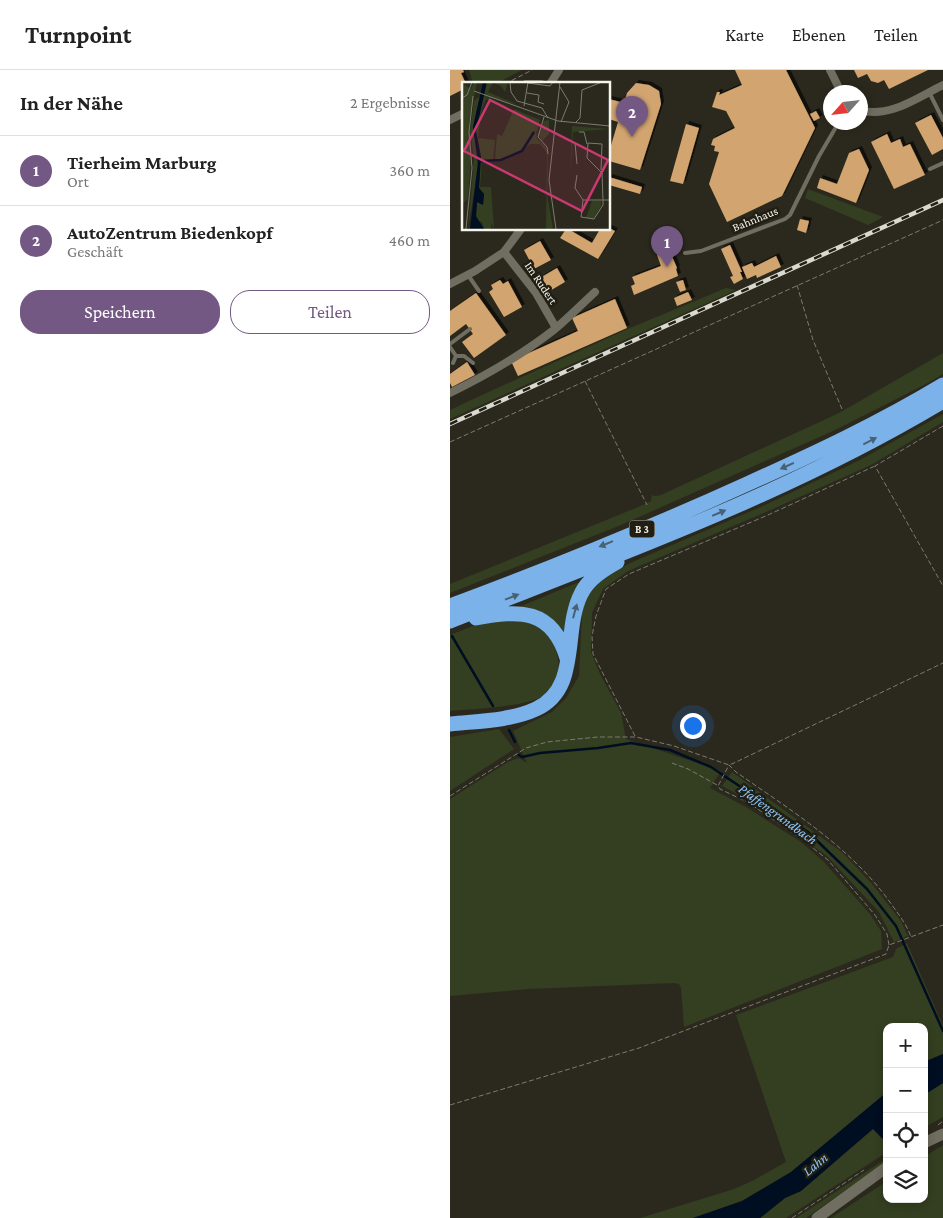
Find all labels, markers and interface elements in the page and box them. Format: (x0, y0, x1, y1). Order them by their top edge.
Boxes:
text: Turnpoint (25, 21, 131, 48)
text: Karte (725, 25, 764, 45)
text: Ebenen (792, 25, 846, 45)
text: Teilen (874, 25, 918, 45)
inset map (462, 82, 610, 230)
north arrow (823, 85, 868, 130)
text: In der Nähe (20, 91, 123, 115)
text: 2 Ergebnisse (350, 94, 430, 111)
pin: 2 (616, 96, 648, 137)
text: Tierheim Marburg (67, 152, 216, 173)
text: 1 (33, 162, 39, 179)
text: 360 m (389, 162, 430, 179)
text: Ort (67, 173, 89, 190)
street label: Bahnhaus (730, 203, 780, 234)
text: AutoZentrum Biedenkopf (67, 222, 273, 243)
pin: 1 (651, 226, 683, 267)
text: 2 (32, 232, 40, 249)
text: 460 m (389, 232, 430, 249)
text: Geschäft (67, 243, 123, 260)
street label: Im Rudert (522, 259, 561, 308)
button: Speichern (20, 290, 220, 334)
button: Teilen (230, 290, 430, 334)
one-way arrow (863, 437, 878, 445)
one-way arrow (780, 463, 794, 471)
one-way arrow (712, 509, 727, 517)
road number: B 3 (630, 520, 654, 538)
one-way arrow (599, 541, 613, 549)
one-way arrow (505, 592, 519, 600)
one-way arrow (572, 603, 580, 618)
your location (680, 713, 706, 739)
water label: Pfaffengrundbach (736, 780, 820, 848)
map controls (883, 1023, 928, 1203)
button: + (883, 1023, 928, 1068)
button: − (883, 1068, 928, 1113)
button: locate (883, 1113, 928, 1158)
water label: Lahn (799, 1149, 831, 1179)
button: layers (883, 1158, 928, 1203)

